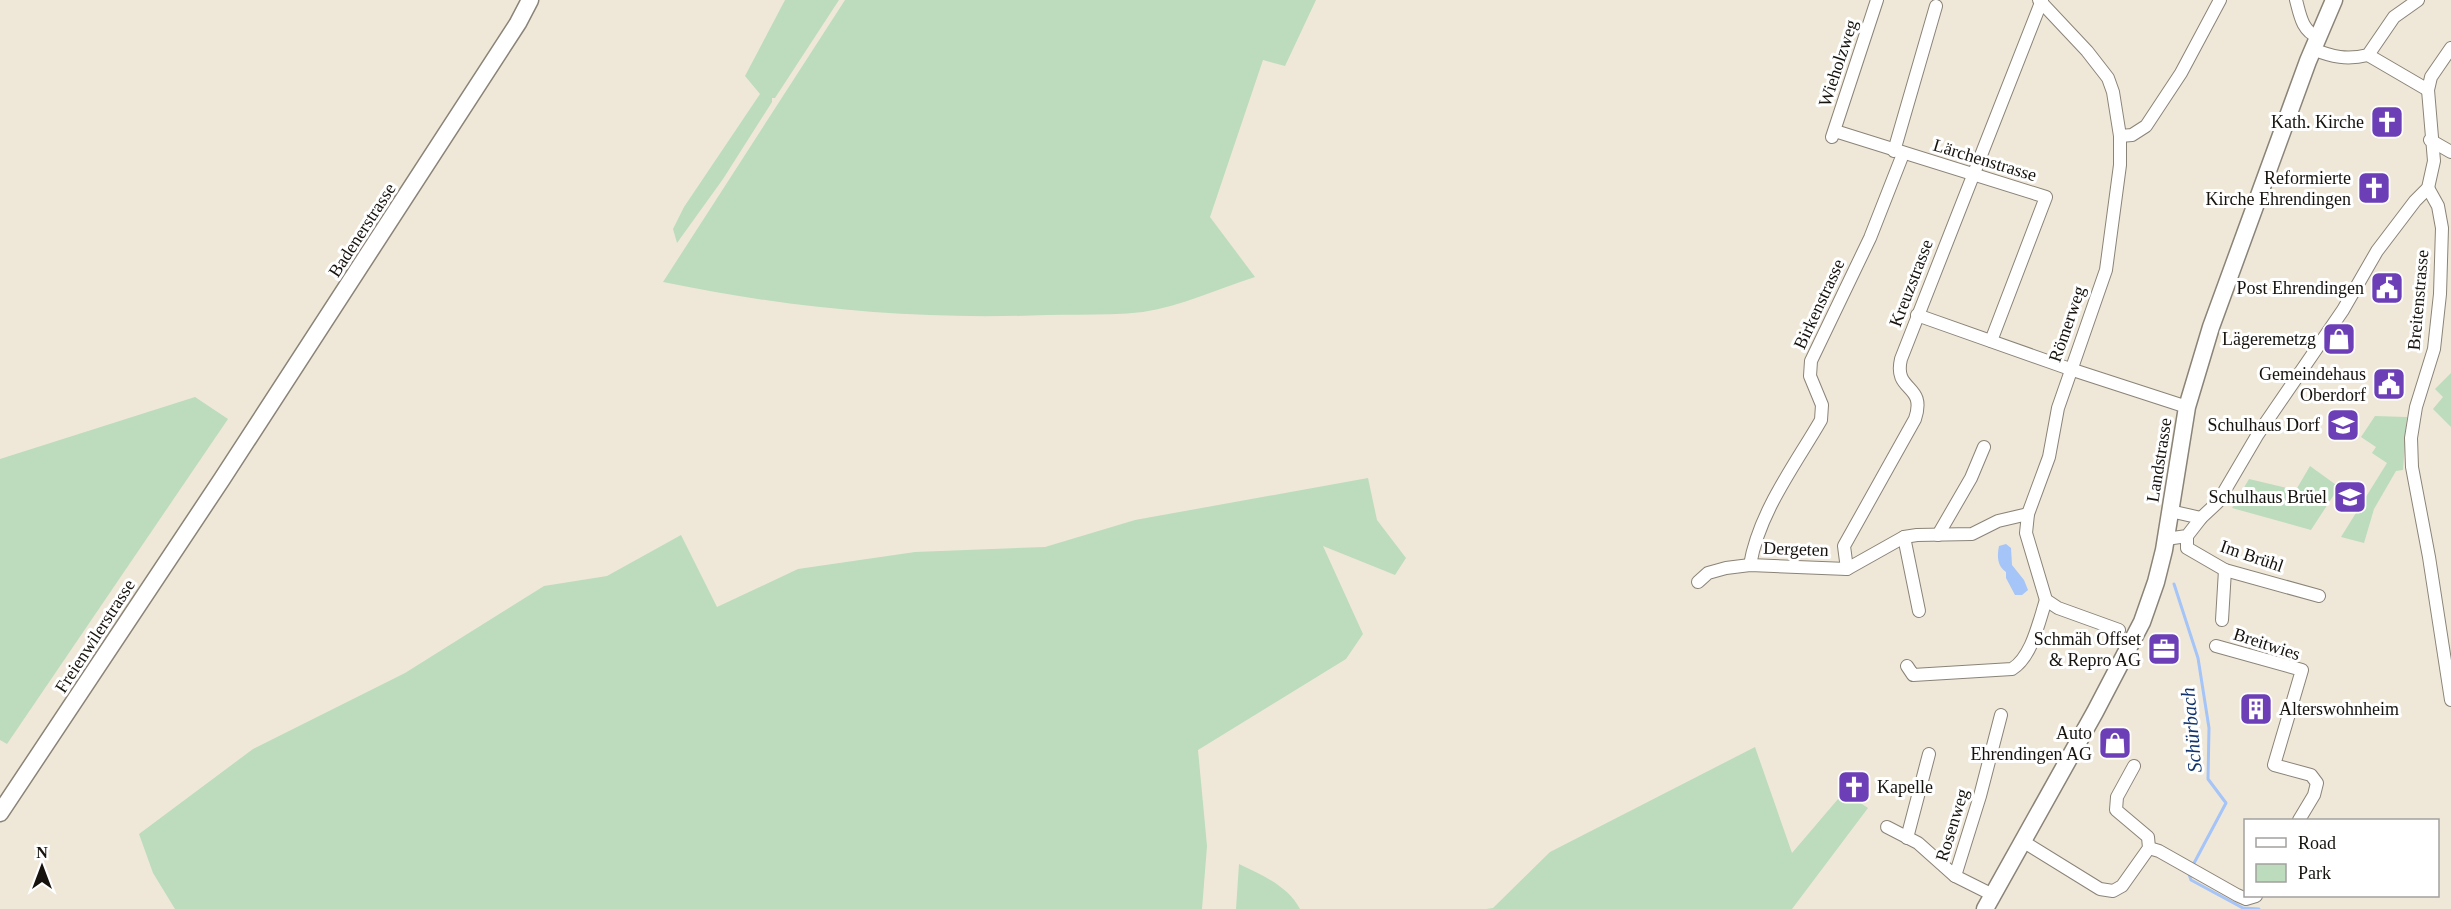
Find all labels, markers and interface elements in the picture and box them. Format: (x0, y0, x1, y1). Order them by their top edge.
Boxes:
street label: Wieholzweg (1815, 17, 1861, 109)
church icon: Kath. Kirche (2369, 104, 2405, 140)
place label: Kath. Kirche (2271, 112, 2364, 132)
street label: Lärchenstrasse (1931, 135, 2039, 185)
place label: Reformierte Kirche Ehrendingen (2206, 168, 2351, 209)
church icon: Reformierte Kirche Ehrendingen (2356, 170, 2392, 206)
street label: Badenerstrasse (324, 179, 400, 281)
street label: Kreuzstrasse (1885, 236, 1937, 330)
street label: Breitenstrasse (2404, 249, 2432, 351)
street label: Birkenstrasse (1789, 256, 1849, 352)
public building icon: Post Ehrendingen (2369, 270, 2405, 306)
place label: Post Ehrendingen (2237, 278, 2364, 298)
street label: Römerweg (2045, 283, 2089, 365)
shop icon: Lägeremetzg (2321, 321, 2357, 357)
place label: Lägeremetzg (2222, 329, 2316, 349)
place label: Gemeindehaus Oberdorf (2259, 364, 2366, 405)
public building icon: Gemeindehaus Oberdorf (2371, 366, 2407, 402)
school or university icon: Schulhaus Dorf (2325, 407, 2361, 443)
place label: Schulhaus Dorf (2208, 415, 2320, 435)
street label: Landstrasse (2142, 416, 2176, 504)
school or university icon: Schulhaus Brüel (2332, 479, 2368, 515)
place label: Schulhaus Brüel (2209, 487, 2327, 507)
street label: Im Brühl (2218, 536, 2286, 576)
street label: Dergeten (1763, 538, 1829, 560)
street label: Freienwilerstrasse (51, 576, 139, 696)
street label: Breitwies (2231, 624, 2303, 664)
place label: Schmäh Offset & Repro AG (2034, 629, 2141, 670)
office icon: Schmäh Offset & Repro AG (2146, 631, 2182, 667)
water label: Schürbach (2176, 686, 2206, 774)
building icon: Alterswohnheim (2238, 691, 2274, 727)
place label: Alterswohnheim (2279, 699, 2399, 719)
place label: Auto Ehrendingen AG (1971, 723, 2092, 764)
shop icon: Auto Ehrendingen AG (2097, 725, 2133, 761)
church icon: Kapelle (1836, 769, 1872, 805)
place label: Kapelle (1877, 777, 1933, 797)
street label: Rosenweg (1931, 786, 1973, 864)
legend (2244, 819, 2439, 897)
text: Road (2298, 833, 2336, 853)
north arrow (12, 837, 72, 897)
text: N (36, 844, 48, 861)
text: Park (2298, 863, 2331, 883)

